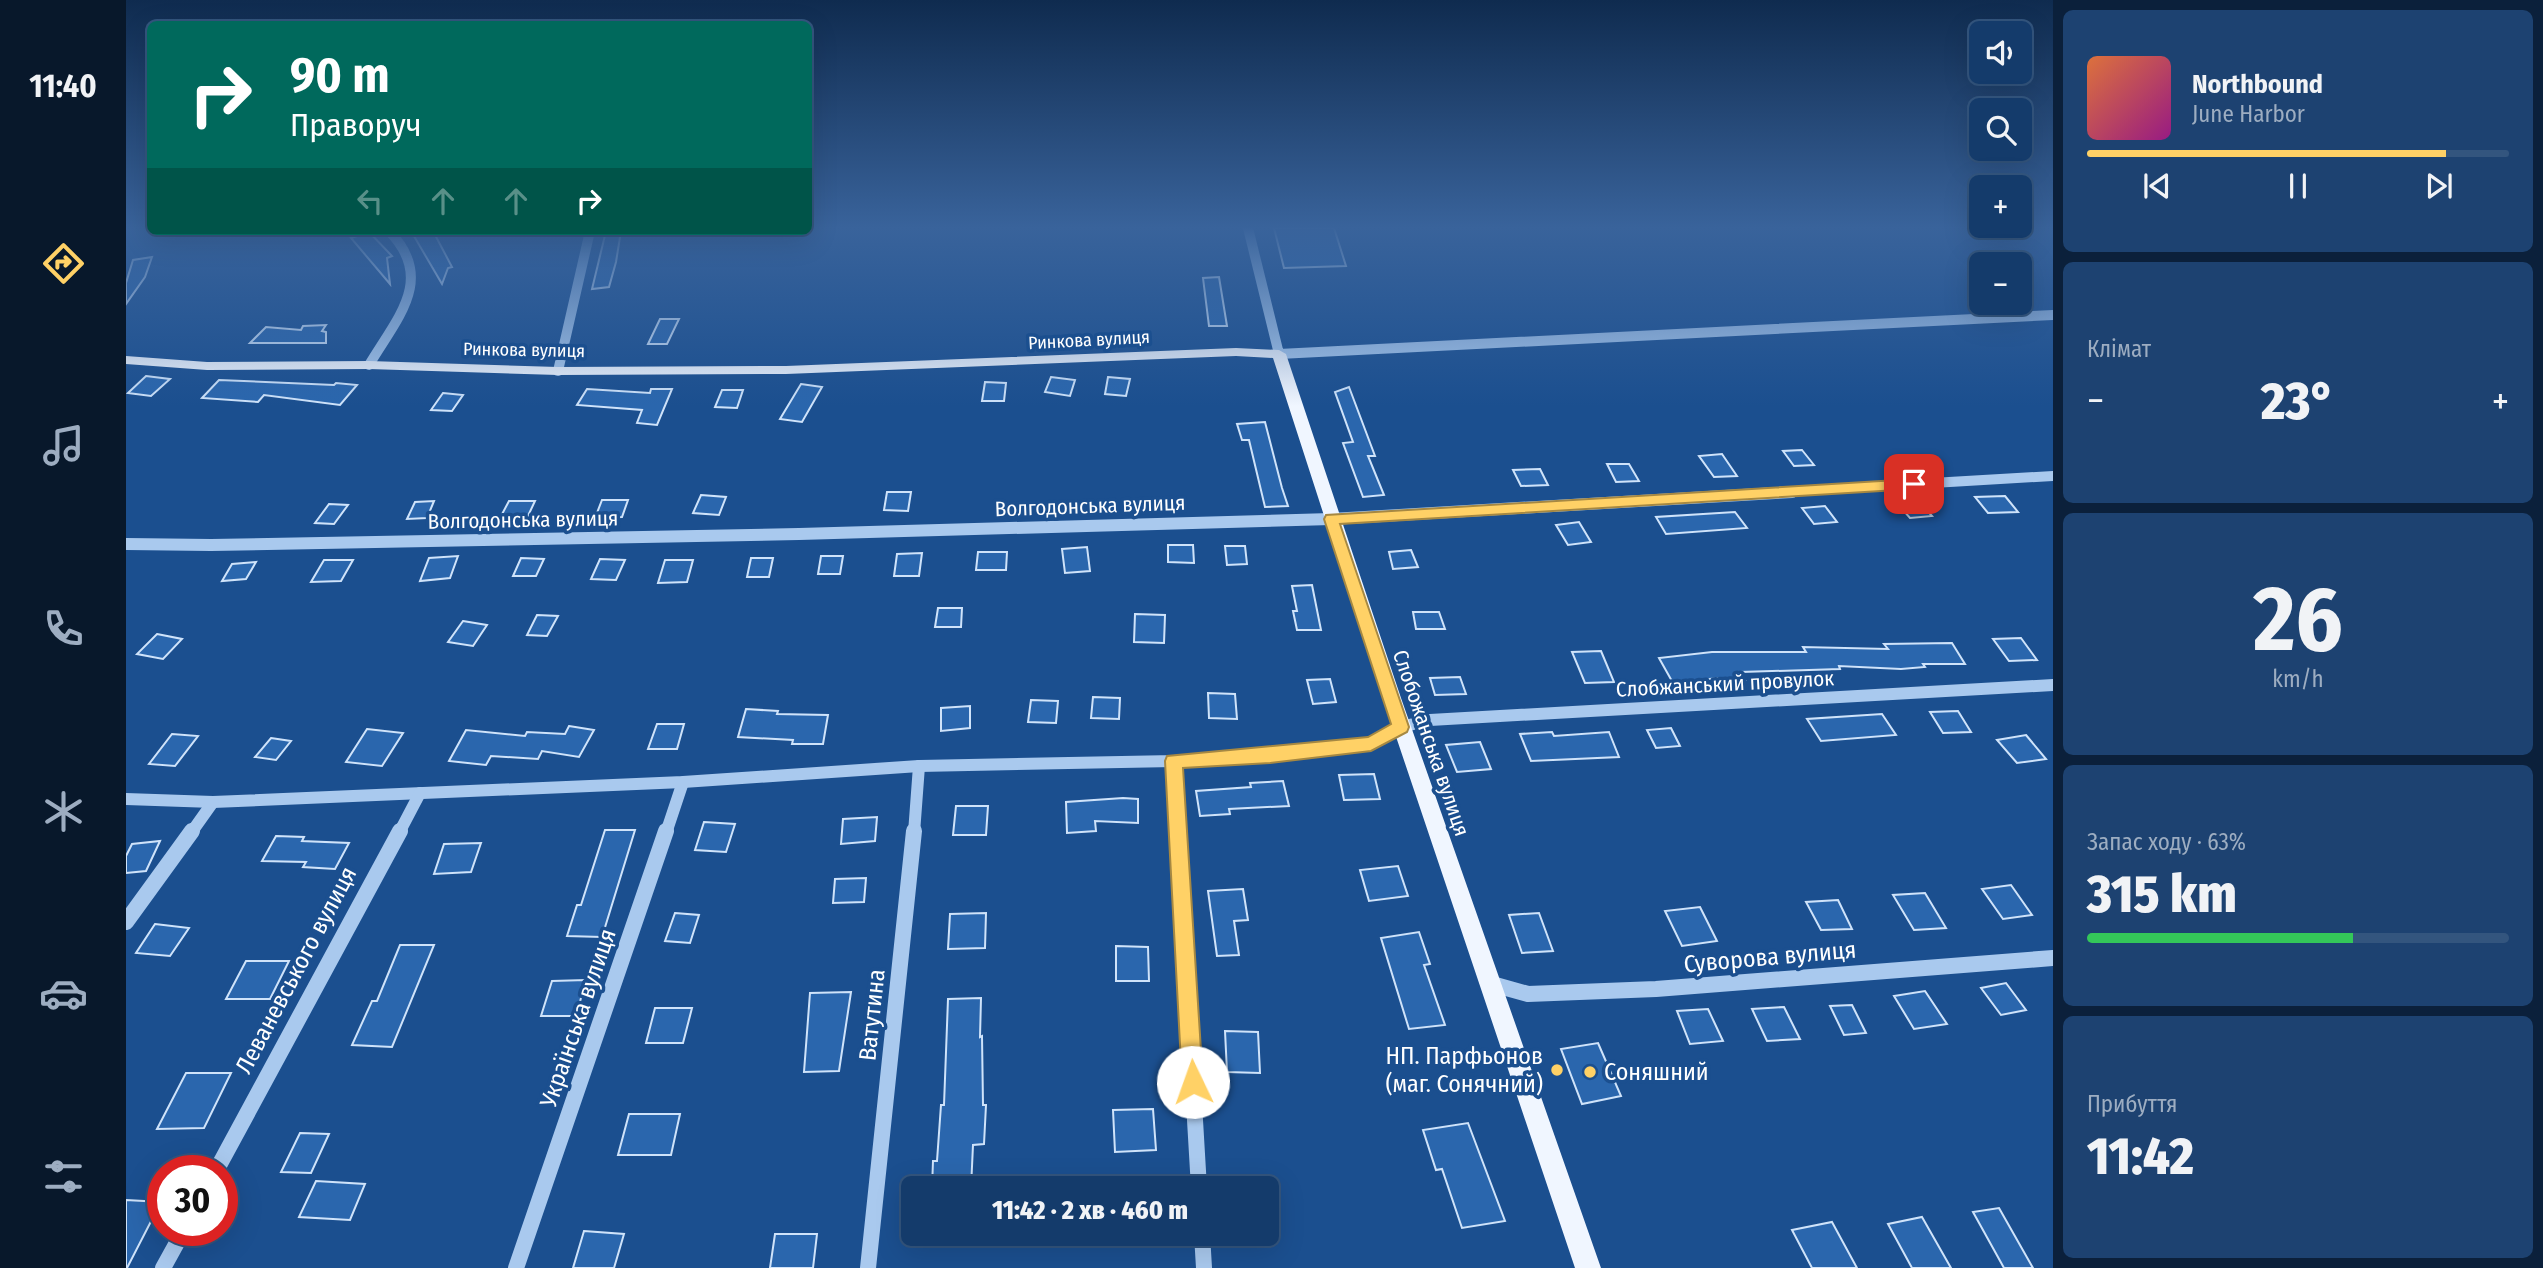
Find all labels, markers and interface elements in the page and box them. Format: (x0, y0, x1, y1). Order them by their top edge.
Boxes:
map controls (1969, 21, 2032, 315)
button: sound (1969, 21, 2032, 84)
text: 90 m (290, 46, 390, 105)
icon: right (175, 49, 266, 140)
text: 11:40 (29, 67, 97, 105)
text: Northbound (2192, 69, 2323, 100)
button: search (1969, 98, 2032, 161)
text: June Harbor (2192, 100, 2305, 128)
text: Праворуч (290, 106, 422, 144)
icon: previous (2138, 167, 2176, 205)
icon: pause (2279, 167, 2317, 205)
icon: next (2420, 167, 2458, 205)
button: + (1969, 175, 2032, 238)
icon: left (351, 182, 389, 220)
icon: ahead (424, 182, 462, 220)
icon: ahead (497, 182, 535, 220)
icon: right (570, 182, 608, 220)
icon: directions (39, 239, 88, 288)
button: − (1969, 252, 2032, 315)
street label: Ринкова вулиця (1028, 326, 1150, 354)
text: Клімат (2087, 335, 2151, 363)
street label: Ринкова вулиця (463, 338, 585, 362)
text: 23° (2261, 370, 2335, 433)
text: − (2087, 378, 2104, 424)
text: + (2492, 378, 2509, 424)
icon: music (39, 421, 88, 470)
pin (1884, 454, 1944, 514)
icon: arrive (1895, 465, 1933, 503)
street label: Волгодонська вулиця (994, 490, 1186, 522)
street label: Волгодонська вулиця (427, 505, 619, 535)
text: 26 (2253, 565, 2343, 674)
icon: phone (39, 604, 88, 653)
street label: Слобожанська вулиця (1387, 646, 1475, 840)
street label: Слобжанський провулок (1615, 665, 1835, 703)
text: km/h (2272, 665, 2324, 693)
icon: climate (39, 787, 88, 836)
text: Запас ходу · 63% (2087, 828, 2246, 856)
street label: Леваневського вулиця (230, 862, 362, 1078)
text: 315 km (2087, 863, 2237, 926)
street label: Українська вулиця (534, 925, 622, 1112)
street label: Суворова вулиця (1683, 936, 1857, 978)
street label: Ватутина (853, 968, 891, 1062)
icon: car (39, 969, 88, 1018)
place label: НП. Парфьонов (маг. Сонячний) (1385, 1042, 1543, 1098)
position arrow (1156, 1045, 1230, 1119)
place label: Соняшний (1604, 1058, 1709, 1086)
marker: НП. Парфьонов (маг. Сонячний) (1549, 1062, 1565, 1078)
marker: Соняшний (1582, 1064, 1598, 1080)
text: Прибуття (2087, 1090, 2177, 1118)
text: 11:42 (2087, 1125, 2194, 1188)
icon: filters (39, 1152, 88, 1201)
speed limit sign: 30 (147, 1155, 238, 1246)
text: 11:42 · 2 хв · 460 m (992, 1195, 1188, 1226)

